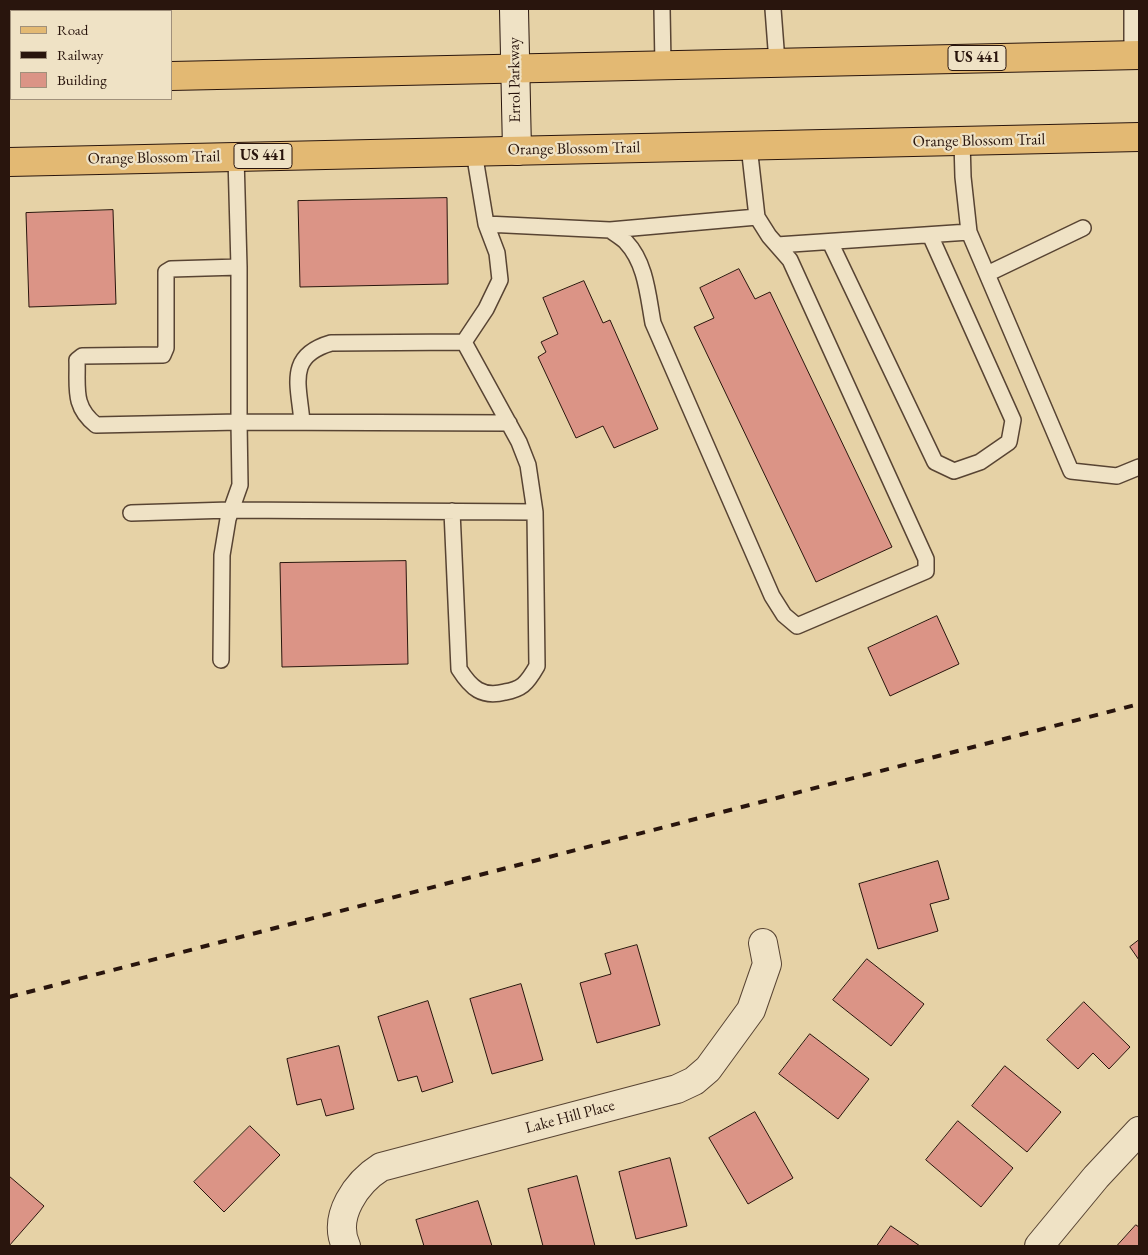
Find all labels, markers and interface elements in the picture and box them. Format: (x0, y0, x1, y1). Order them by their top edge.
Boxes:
legend (10, 10, 172, 100)
text: Road (57, 20, 88, 39)
street label: Errol Parkway (505, 37, 525, 123)
text: Railway (57, 45, 103, 64)
road number: US 441 (948, 46, 1006, 70)
text: Building (57, 70, 107, 89)
street label: Orange Blossom Trail (913, 130, 1045, 152)
street label: Orange Blossom Trail (508, 138, 640, 160)
road number: US 441 (234, 144, 292, 168)
street label: Orange Blossom Trail (88, 147, 220, 169)
street label: Lake Hill Place (523, 1096, 617, 1138)

